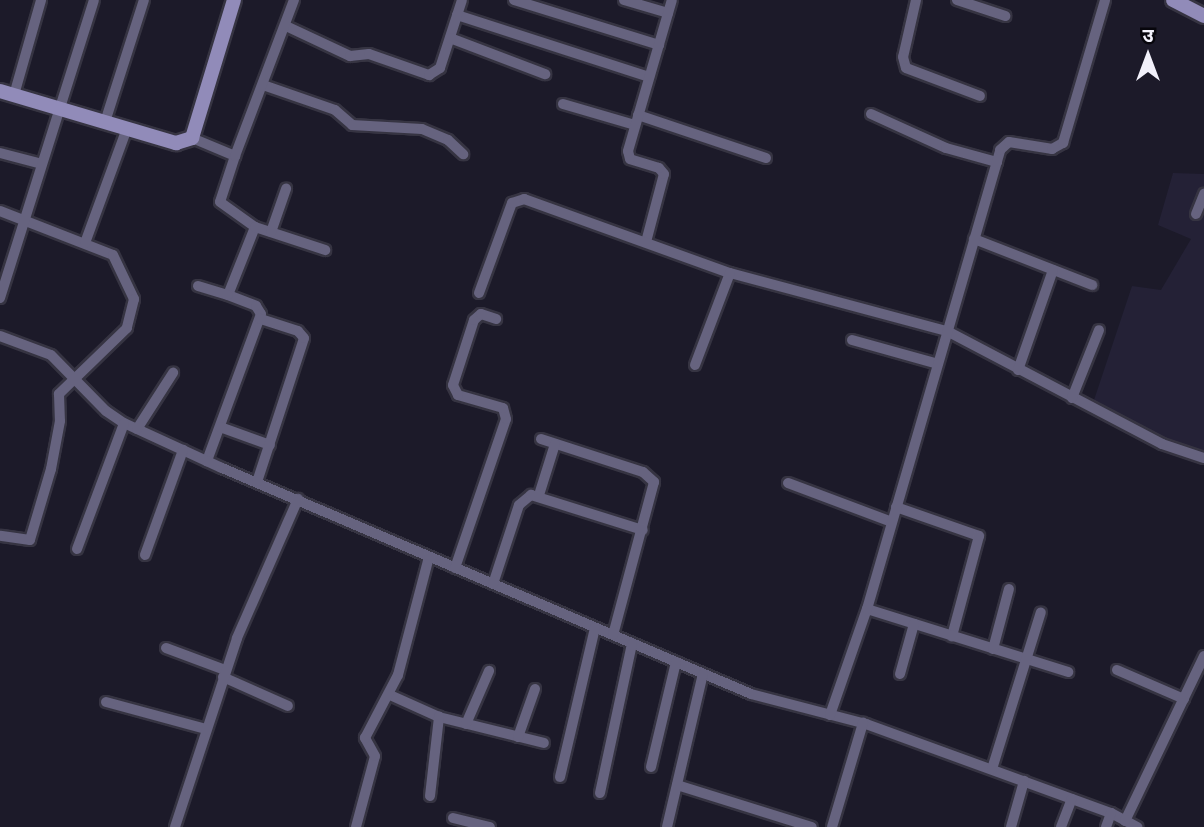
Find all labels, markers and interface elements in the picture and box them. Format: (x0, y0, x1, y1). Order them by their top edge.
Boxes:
north arrow (1113, 21, 1183, 91)
text: उ (1142, 22, 1154, 48)

